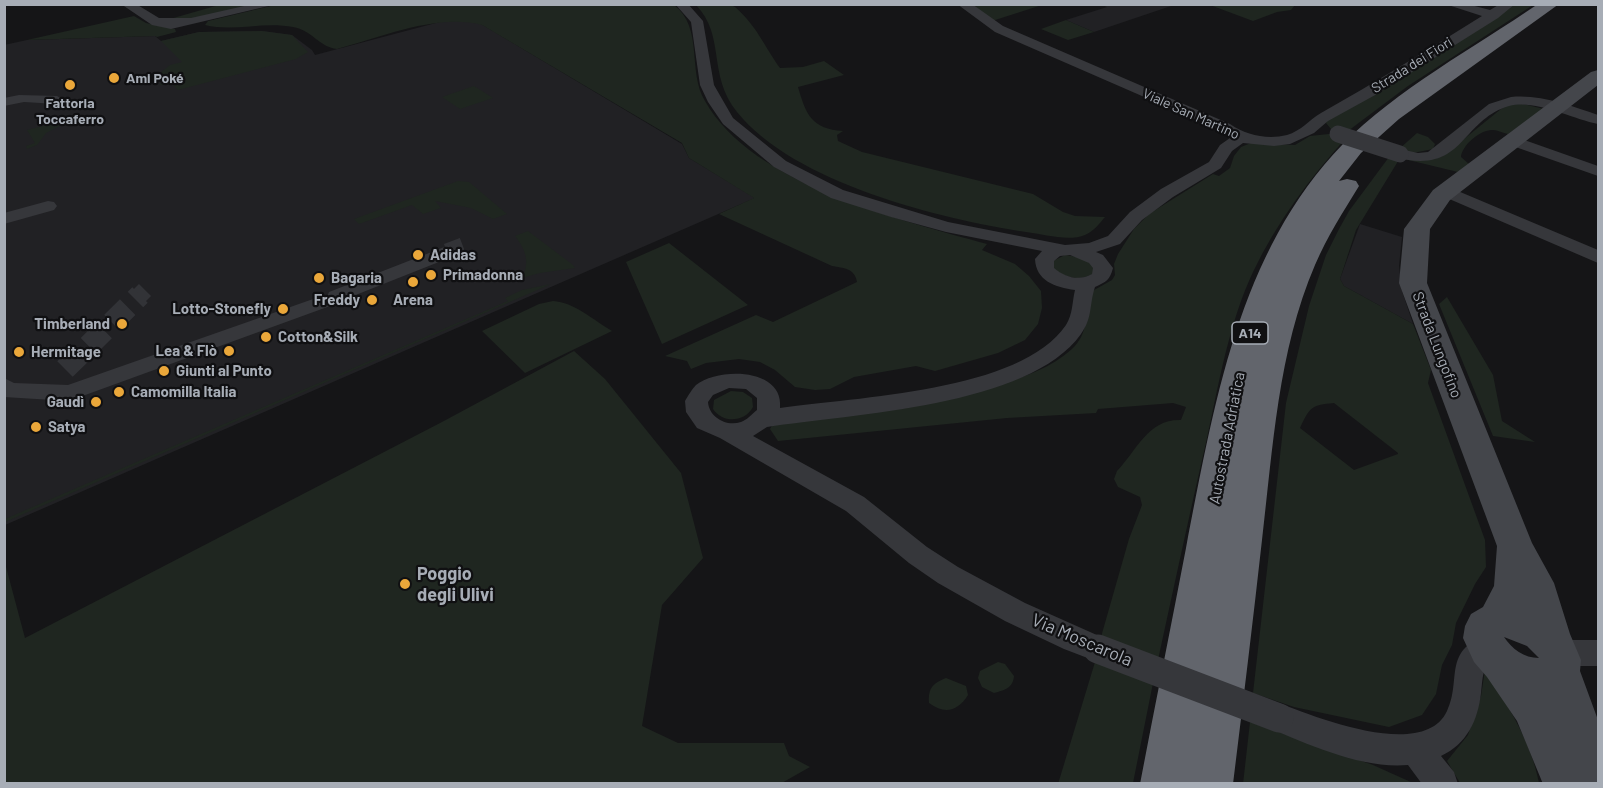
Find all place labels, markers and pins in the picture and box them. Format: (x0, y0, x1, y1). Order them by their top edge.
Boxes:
place label: Ami Poké (126, 70, 184, 86)
marker: Ami Poké (107, 71, 121, 85)
marker: Fattoria Toccaferro (63, 78, 77, 92)
place label: Fattoria Toccaferro (36, 95, 104, 128)
place label: Adidas (430, 246, 476, 264)
marker: Adidas (411, 248, 425, 262)
place label: Primadonna (443, 266, 523, 284)
marker: Primadonna (424, 268, 438, 282)
place label: Bagaria (331, 269, 382, 287)
marker: Bagaria (312, 271, 326, 285)
marker: Arena (406, 275, 420, 289)
place label: Freddy (314, 291, 360, 309)
place label: Arena (393, 291, 433, 309)
marker: Freddy (365, 293, 379, 307)
place label: Lotto-Stonefly (172, 300, 271, 318)
marker: Lotto-Stonefly (276, 302, 290, 316)
place label: Timberland (34, 315, 110, 333)
marker: Timberland (115, 317, 129, 331)
place label: Cotton&Silk (278, 328, 358, 346)
marker: Cotton&Silk (259, 330, 273, 344)
place label: Lea & Flò (156, 342, 217, 360)
place label: Hermitage (31, 343, 101, 361)
marker: Lea & Flò (222, 344, 236, 358)
marker: Hermitage (12, 345, 26, 359)
place label: Giunti al Punto (176, 362, 272, 380)
marker: Giunti al Punto (157, 364, 171, 378)
place label: Camomilla Italia (131, 383, 236, 401)
marker: Camomilla Italia (112, 385, 126, 399)
place label: Gaudì (47, 393, 84, 411)
marker: Gaudì (89, 395, 103, 409)
place label: Satya (48, 418, 85, 436)
marker: Satya (29, 420, 43, 434)
place label: Poggio degli Ulivi (417, 563, 494, 606)
marker: Poggio degli Ulivi (398, 577, 412, 591)

